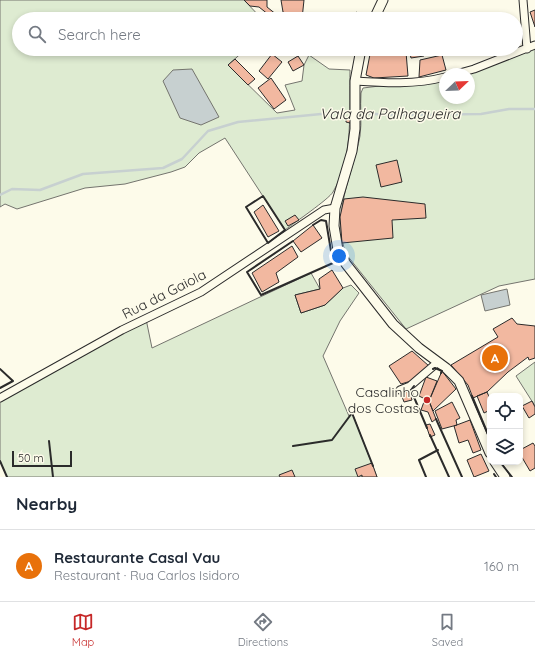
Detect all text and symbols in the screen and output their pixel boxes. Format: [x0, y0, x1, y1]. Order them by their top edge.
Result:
search box [12, 12, 523, 56]
icon: search [26, 23, 48, 45]
text: Search here [58, 25, 141, 44]
north arrow [439, 68, 475, 104]
water label: Vala da Palhagueira [320, 104, 461, 123]
your location [329, 246, 349, 266]
street label: Rua da Gaiola [119, 265, 209, 323]
pin: A [482, 343, 508, 373]
place label: Casalinho dos Costas [348, 383, 419, 417]
map controls [487, 393, 523, 465]
button: locate [487, 393, 523, 429]
marker: Casalinho dos Costas [422, 395, 432, 405]
button: layers [487, 429, 523, 465]
scale bar [12, 449, 72, 468]
text: 50 m [18, 451, 44, 465]
text: Nearby [16, 493, 77, 514]
text: Restaurante Casal Vau [54, 548, 220, 567]
text: A [25, 558, 33, 574]
text: 160 m [484, 558, 519, 574]
text: Restaurant · Rua Carlos Isidoro [54, 567, 239, 583]
tab: Map [72, 611, 94, 649]
tab: Directions [238, 611, 288, 649]
tab: Saved [432, 611, 463, 649]

